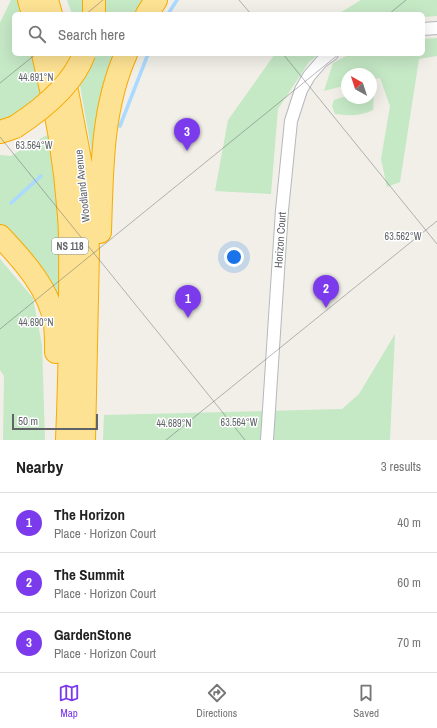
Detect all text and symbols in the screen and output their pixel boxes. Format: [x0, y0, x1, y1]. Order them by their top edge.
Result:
search box [12, 12, 425, 56]
icon: search [26, 23, 48, 45]
text: Search here [58, 24, 125, 45]
north arrow [341, 68, 377, 104]
text: 44.691°N [19, 71, 54, 84]
pin: 3 [174, 118, 200, 151]
text: 63.564°W [16, 139, 53, 152]
street label: Woodland Avenue [71, 149, 93, 223]
street label: Horizon Court [271, 211, 289, 268]
text: 63.562°W [385, 230, 422, 243]
road number: NS 118 [52, 238, 88, 254]
your location [224, 247, 244, 267]
pin: 2 [313, 275, 339, 308]
pin: 1 [175, 285, 201, 318]
text: 44.690°N [19, 316, 54, 329]
scale bar [12, 412, 98, 431]
text: 50 m [18, 414, 38, 428]
text: 63.564°W [221, 416, 258, 429]
text: 44.689°N [157, 417, 192, 430]
text: Nearby [16, 455, 63, 478]
text: 3 results [381, 458, 421, 475]
text: The Horizon [54, 504, 125, 525]
text: 1 [26, 514, 32, 531]
text: 40 m [397, 514, 421, 531]
text: Place · Horizon Court [54, 525, 156, 542]
text: The Summit [54, 564, 124, 585]
text: 2 [26, 574, 32, 591]
text: 60 m [397, 574, 421, 591]
text: Place · Horizon Court [54, 585, 156, 602]
text: GardenStone [54, 624, 131, 645]
text: 3 [26, 634, 32, 651]
text: 70 m [397, 634, 421, 651]
text: Place · Horizon Court [54, 645, 156, 662]
tab: Map [58, 682, 80, 720]
tab: Directions [196, 682, 237, 720]
tab: Saved [353, 682, 379, 720]

